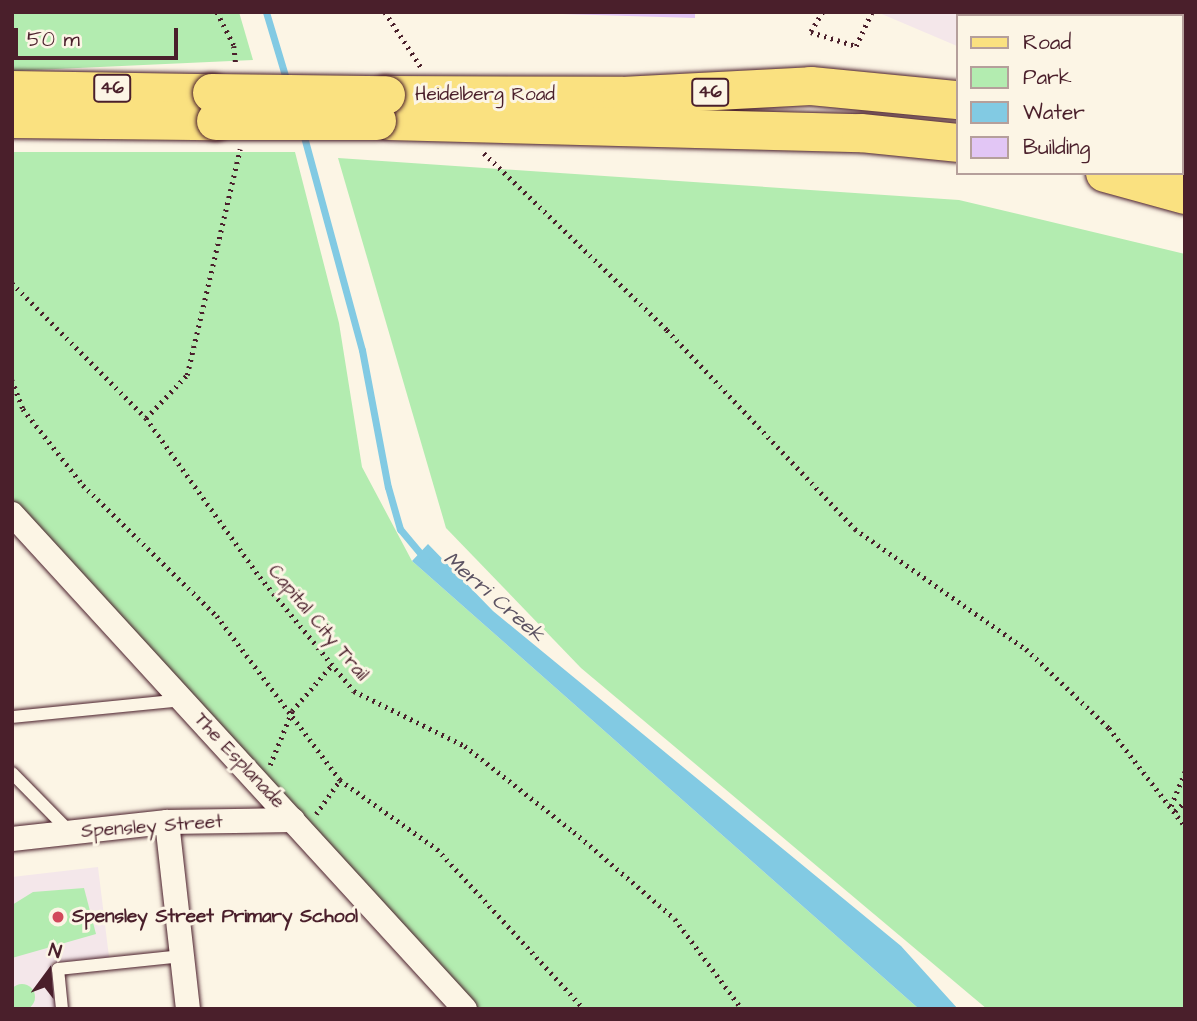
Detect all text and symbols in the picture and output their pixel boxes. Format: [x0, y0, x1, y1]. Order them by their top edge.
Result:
scale bar [18, 14, 182, 58]
legend [956, 14, 1183, 175]
text: 50 m [27, 25, 80, 54]
text: Road [1023, 28, 1071, 57]
text: Park [1023, 63, 1072, 92]
road number: 46 [93, 74, 131, 102]
road number: 46 [691, 78, 729, 106]
street label: Heidelberg Road [415, 84, 555, 106]
text: Water [1023, 98, 1085, 127]
text: Building [1023, 133, 1090, 162]
water label: Merri Creek [438, 546, 550, 648]
street label: Capital City Trail [263, 560, 373, 686]
street label: The Esplanade [189, 708, 289, 814]
street label: Spensley Street [80, 811, 224, 843]
place label: Spensley Street Primary School [72, 906, 358, 928]
marker: Spensley Street Primary School [50, 909, 66, 925]
north arrow [14, 937, 84, 1007]
text: N [45, 937, 64, 966]

